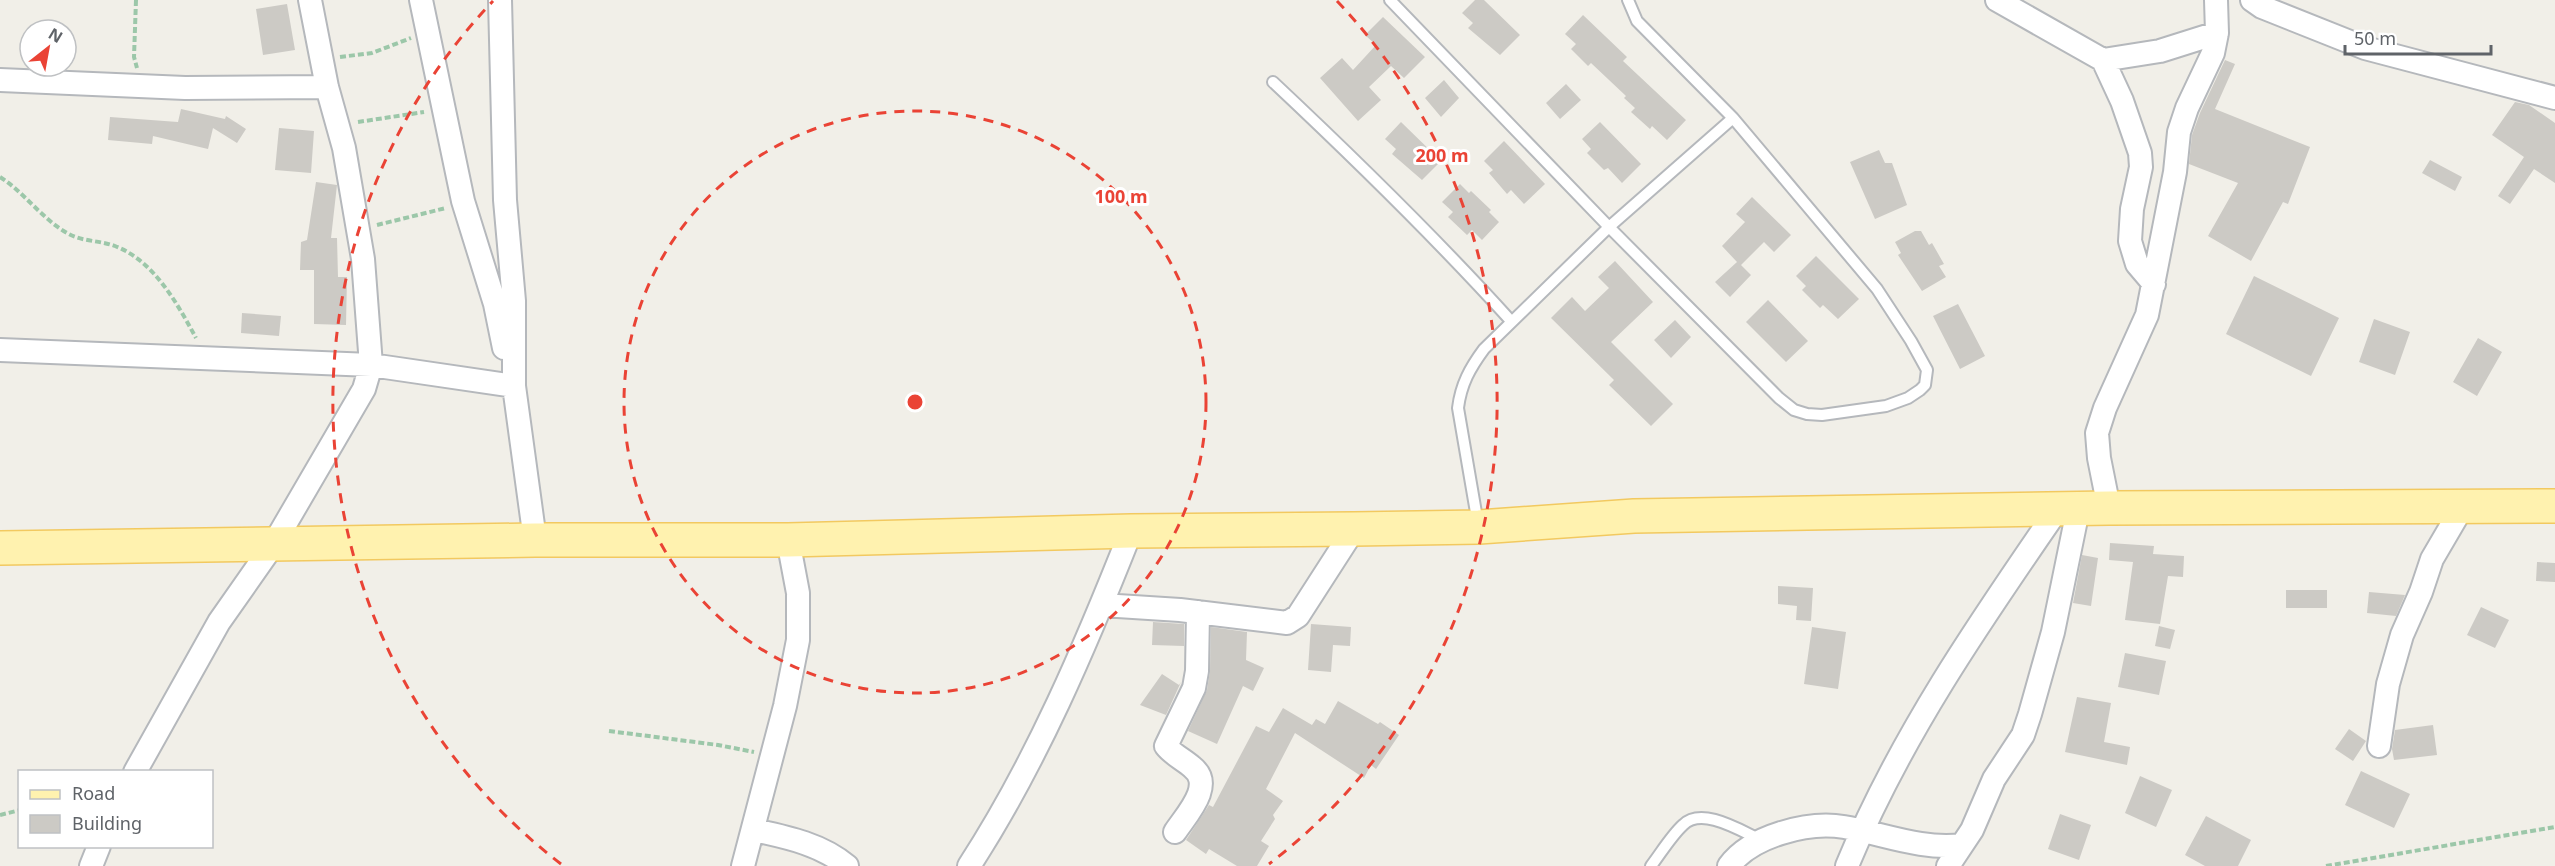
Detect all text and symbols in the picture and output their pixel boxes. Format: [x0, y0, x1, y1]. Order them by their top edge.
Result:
north arrow [18, 18, 78, 78]
scale bar [2345, 18, 2490, 56]
text: N [44, 22, 67, 48]
text: 50 m [2354, 26, 2396, 50]
text: 200 m [1415, 143, 1469, 167]
text: 100 m [1094, 184, 1148, 208]
centre of rings [905, 392, 925, 412]
legend [18, 770, 213, 848]
text: Road [72, 781, 115, 805]
text: Building [72, 811, 142, 835]

